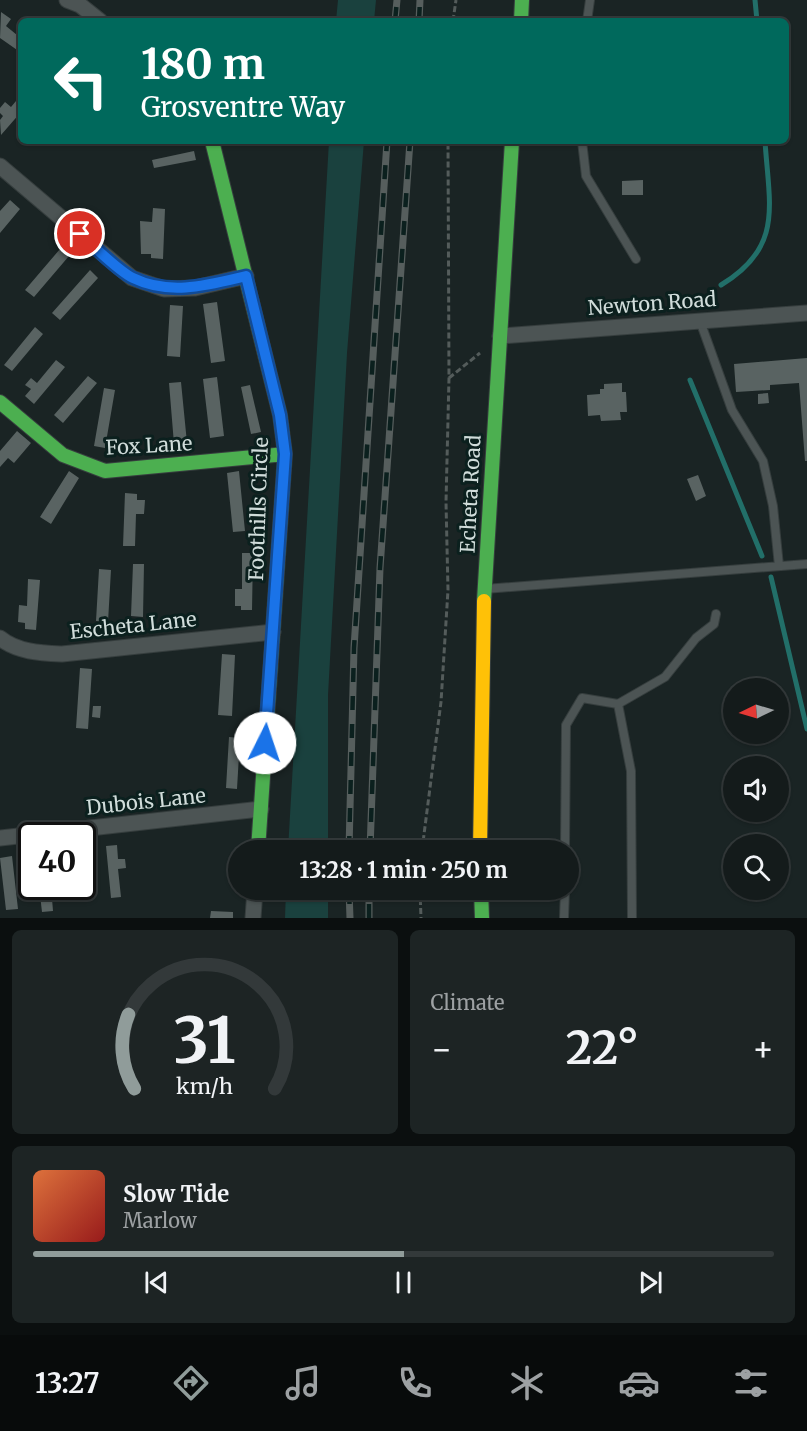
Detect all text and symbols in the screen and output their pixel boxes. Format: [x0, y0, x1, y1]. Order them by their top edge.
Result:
text: 180 m [141, 38, 265, 90]
icon: left [42, 42, 120, 120]
text: Grosventre Way [141, 90, 345, 124]
pin [54, 208, 105, 259]
icon: arrive [63, 217, 96, 250]
street label: Newton Road [587, 286, 717, 320]
street label: Fox Lane [105, 430, 193, 460]
street label: Echeta Road [454, 434, 486, 554]
street label: Foothills Circle [243, 437, 273, 581]
street label: Escheta Lane [68, 606, 198, 644]
north arrow [723, 678, 789, 744]
map controls [723, 678, 789, 900]
position arrow [233, 711, 297, 775]
button: sound [723, 756, 789, 822]
street label: Dubois Lane [85, 782, 207, 820]
speed limit sign: 40 [18, 822, 96, 900]
button: search [723, 834, 789, 900]
text: 13:28 · 1 min · 250 m [299, 856, 508, 884]
text: Climate [431, 990, 505, 1015]
text: 31 [174, 1002, 236, 1080]
text: 22° [566, 1020, 639, 1076]
text: − [431, 1029, 453, 1070]
text: + [752, 1029, 774, 1070]
text: km/h [176, 1073, 233, 1100]
text: Slow Tide [123, 1180, 229, 1208]
text: Marlow [123, 1208, 197, 1233]
icon: previous [140, 1266, 173, 1299]
icon: pause [387, 1266, 420, 1299]
icon: next [634, 1266, 667, 1299]
icon: directions [170, 1362, 212, 1404]
icon: music [282, 1362, 324, 1404]
icon: phone [394, 1362, 436, 1404]
icon: climate [506, 1362, 548, 1404]
icon: car [618, 1362, 660, 1404]
icon: filters [730, 1362, 772, 1404]
text: 13:27 [35, 1366, 99, 1400]

